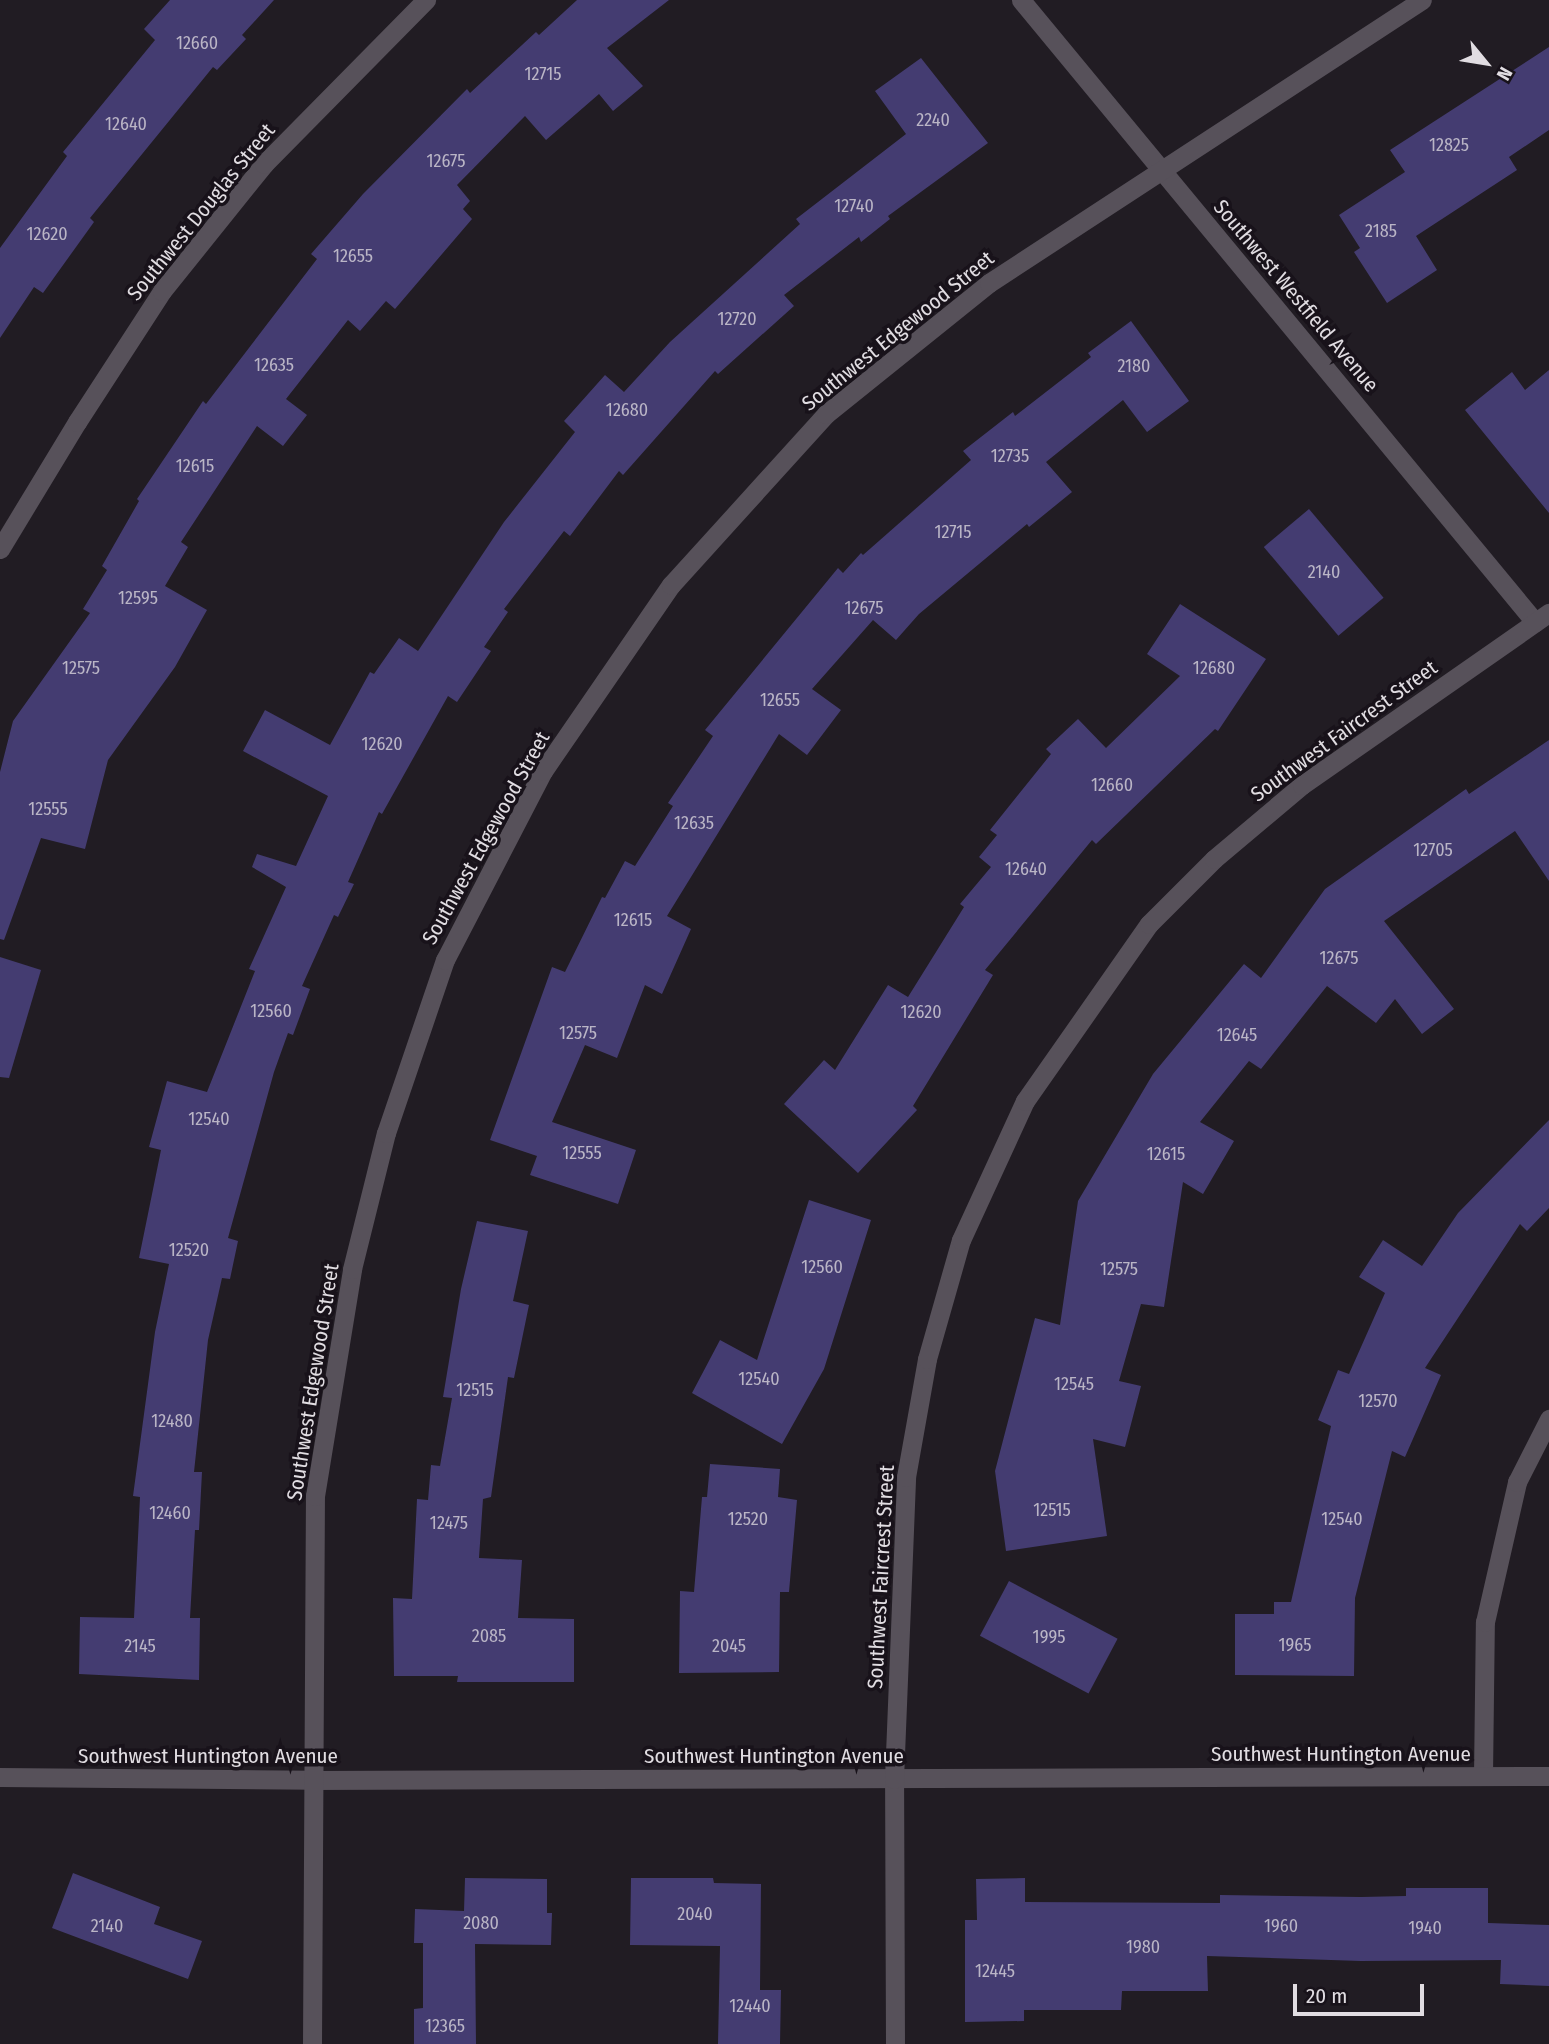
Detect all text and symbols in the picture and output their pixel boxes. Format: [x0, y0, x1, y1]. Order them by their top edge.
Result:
north arrow [1451, 28, 1521, 98]
house number: 12660 [176, 32, 218, 54]
house number: 12715 [524, 63, 562, 85]
text: N [1492, 63, 1517, 84]
house number: 2240 [916, 109, 950, 131]
house number: 12640 [105, 113, 147, 135]
street label: Southwest Douglas Street [122, 118, 280, 306]
house number: 12825 [1429, 134, 1469, 156]
house number: 12675 [427, 150, 465, 172]
house number: 12740 [834, 195, 874, 217]
street label: Southwest Westfield Avenue [1208, 195, 1384, 397]
house number: 2185 [1365, 220, 1397, 242]
house number: 12620 [26, 223, 68, 245]
house number: 12655 [333, 245, 373, 267]
street label: Southwest Edgewood Street [797, 246, 999, 416]
house number: 12720 [717, 308, 757, 330]
house number: 12635 [254, 354, 294, 376]
house number: 2180 [1118, 355, 1150, 377]
house number: 12680 [606, 399, 648, 421]
house number: 12735 [991, 445, 1029, 467]
house number: 12615 [176, 455, 214, 477]
house number: 12715 [934, 521, 972, 543]
house number: 2140 [1308, 561, 1340, 583]
house number: 12595 [118, 587, 158, 609]
house number: 12675 [845, 597, 883, 619]
street label: Southwest Faircrest Street [1246, 655, 1442, 807]
house number: 12575 [62, 657, 100, 679]
house number: 12680 [1193, 657, 1235, 679]
house number: 12655 [760, 689, 800, 711]
street label: Southwest Edgewood Street [417, 727, 555, 949]
house number: 12620 [361, 733, 403, 755]
house number: 12660 [1091, 774, 1133, 796]
house number: 12555 [28, 798, 68, 820]
house number: 12635 [674, 812, 714, 834]
house number: 12705 [1413, 839, 1453, 861]
house number: 12640 [1005, 858, 1047, 880]
house number: 12615 [614, 909, 652, 931]
house number: 12675 [1320, 947, 1358, 969]
house number: 12560 [250, 1000, 292, 1022]
house number: 12620 [900, 1001, 942, 1023]
house number: 12575 [559, 1022, 597, 1044]
house number: 12645 [1217, 1024, 1257, 1046]
house number: 12540 [188, 1108, 230, 1130]
house number: 12555 [562, 1142, 602, 1164]
house number: 12615 [1147, 1143, 1185, 1165]
house number: 12520 [169, 1239, 209, 1261]
house number: 12560 [801, 1256, 843, 1278]
house number: 12575 [1100, 1258, 1138, 1280]
street label: Southwest Edgewood Street [282, 1262, 344, 1502]
house number: 12540 [738, 1368, 780, 1390]
house number: 12545 [1054, 1373, 1094, 1395]
house number: 12515 [456, 1379, 494, 1401]
house number: 12570 [1358, 1390, 1398, 1412]
house number: 12480 [151, 1410, 193, 1432]
street label: Southwest Faircrest Street [863, 1464, 899, 1690]
house number: 12515 [1033, 1499, 1071, 1521]
house number: 12460 [149, 1502, 191, 1524]
house number: 12520 [728, 1508, 768, 1530]
house number: 12540 [1321, 1508, 1363, 1530]
house number: 12475 [430, 1512, 468, 1534]
house number: 2085 [472, 1625, 506, 1647]
house number: 1995 [1033, 1626, 1065, 1648]
house number: 1965 [1279, 1634, 1311, 1656]
house number: 2145 [124, 1635, 156, 1657]
house number: 2045 [712, 1635, 746, 1657]
street label: Southwest Huntington Avenue [1211, 1741, 1471, 1767]
street label: Southwest Huntington Avenue [78, 1743, 338, 1769]
street label: Southwest Huntington Avenue [644, 1743, 904, 1769]
house number: 2040 [677, 1903, 713, 1925]
house number: 2080 [463, 1912, 499, 1934]
house number: 2140 [91, 1915, 123, 1937]
house number: 1960 [1264, 1915, 1298, 1937]
house number: 1940 [1408, 1917, 1442, 1939]
house number: 1980 [1126, 1936, 1160, 1958]
house number: 12445 [975, 1960, 1015, 1982]
scale bar [1297, 1970, 1428, 2014]
text: 20 m [1306, 1983, 1347, 2009]
house number: 12440 [729, 1995, 771, 2017]
house number: 12365 [425, 2015, 465, 2037]

